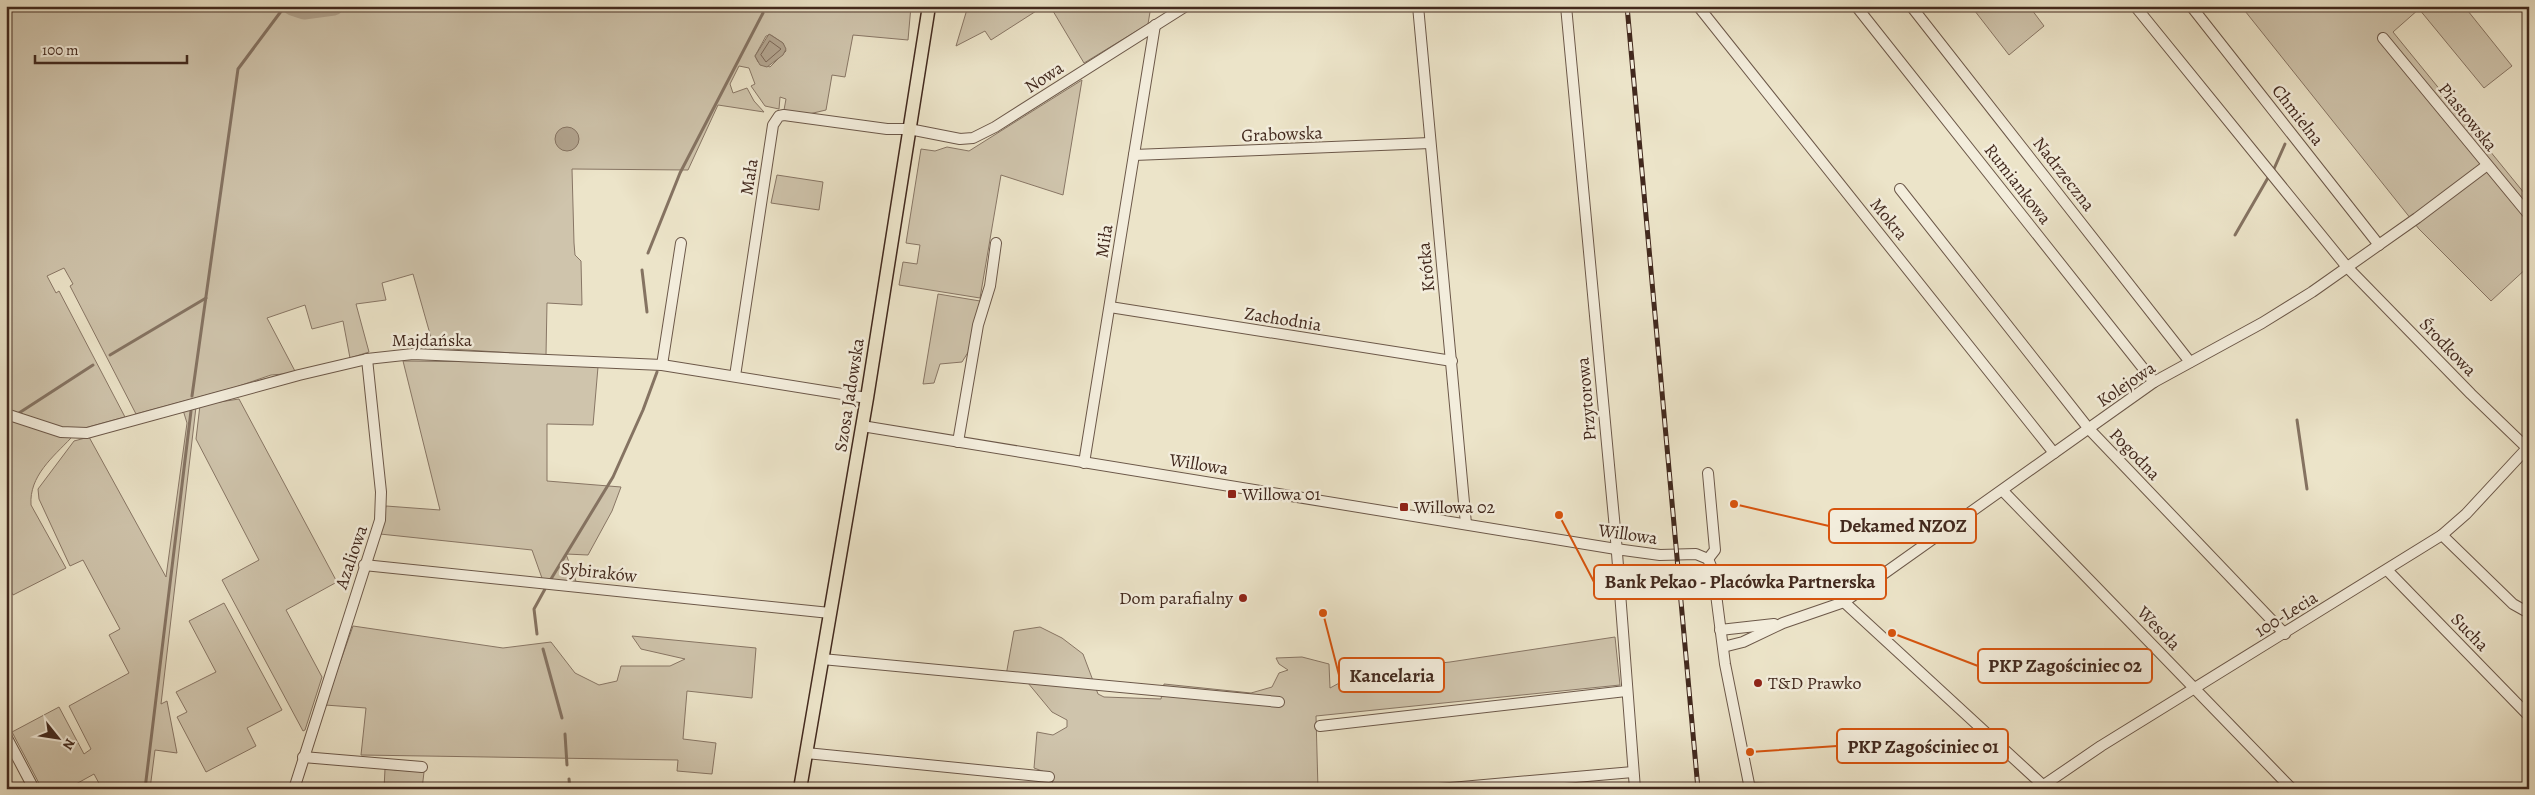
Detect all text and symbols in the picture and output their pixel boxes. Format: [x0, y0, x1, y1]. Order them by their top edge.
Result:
scale bar [35, 32, 188, 64]
text: 100 m [42, 40, 79, 60]
street label: Nowa [1020, 55, 1069, 99]
street label: Piastowska [2433, 78, 2503, 157]
street label: Chmielna [2266, 79, 2330, 151]
street label: Grabowska [1241, 121, 1324, 147]
street label: Nadrzeczna [2027, 132, 2101, 217]
street label: Rumiankowa [1979, 139, 2058, 230]
street label: Mała [734, 156, 764, 197]
street label: Mokra [1865, 193, 1914, 246]
street label: Miła [1090, 222, 1119, 259]
street label: Krótka [1411, 240, 1441, 293]
street label: Zachodnia [1243, 301, 1324, 337]
street label: Środkowa [2414, 312, 2482, 382]
street label: Majdańska [392, 328, 473, 352]
street label: Szosa Jadowska [828, 336, 870, 454]
street label: Przytorowa [1570, 355, 1602, 442]
street label: Kolejowa [2092, 355, 2161, 412]
street label: Pogodna [2104, 423, 2166, 486]
street label: Willowa [1167, 447, 1231, 481]
place label: Willowa 01 [1241, 482, 1321, 506]
marker: Willowa 01 [1226, 488, 1238, 500]
place label: Willowa 02 [1413, 495, 1496, 519]
marker: Willowa 02 [1398, 501, 1410, 513]
callout: Dekamed NZOZ [1829, 509, 1976, 543]
text: Dekamed NZOZ [1839, 513, 1967, 539]
street label: Willowa [1596, 518, 1660, 550]
street label: Azaliowa [329, 521, 373, 593]
street label: Sybiraków [560, 556, 639, 588]
callout: Bank Pekao - Placówka Partnerska [1594, 565, 1886, 599]
text: Bank Pekao - Placówka Partnerska [1605, 569, 1876, 595]
street label: 100-Lecia [2250, 585, 2323, 643]
place label: Dom parafialny [1119, 586, 1234, 610]
marker: Dom parafialny [1237, 592, 1249, 604]
street label: Wesoła [2131, 600, 2186, 656]
street label: Sucha [2446, 608, 2495, 657]
callout: PKP Zagościniec 02 [1978, 649, 2152, 683]
text: PKP Zagościniec 02 [1988, 653, 2142, 679]
callout: Kancelaria [1339, 658, 1444, 692]
text: Kancelaria [1349, 663, 1436, 689]
place label: T&D Prawko [1768, 671, 1861, 695]
marker: T&D Prawko [1752, 677, 1764, 689]
north arrow [32, 712, 82, 762]
callout: PKP Zagościniec 01 [1837, 729, 2008, 763]
text: PKP Zagościniec 01 [1847, 734, 1999, 760]
text: N [58, 735, 80, 753]

